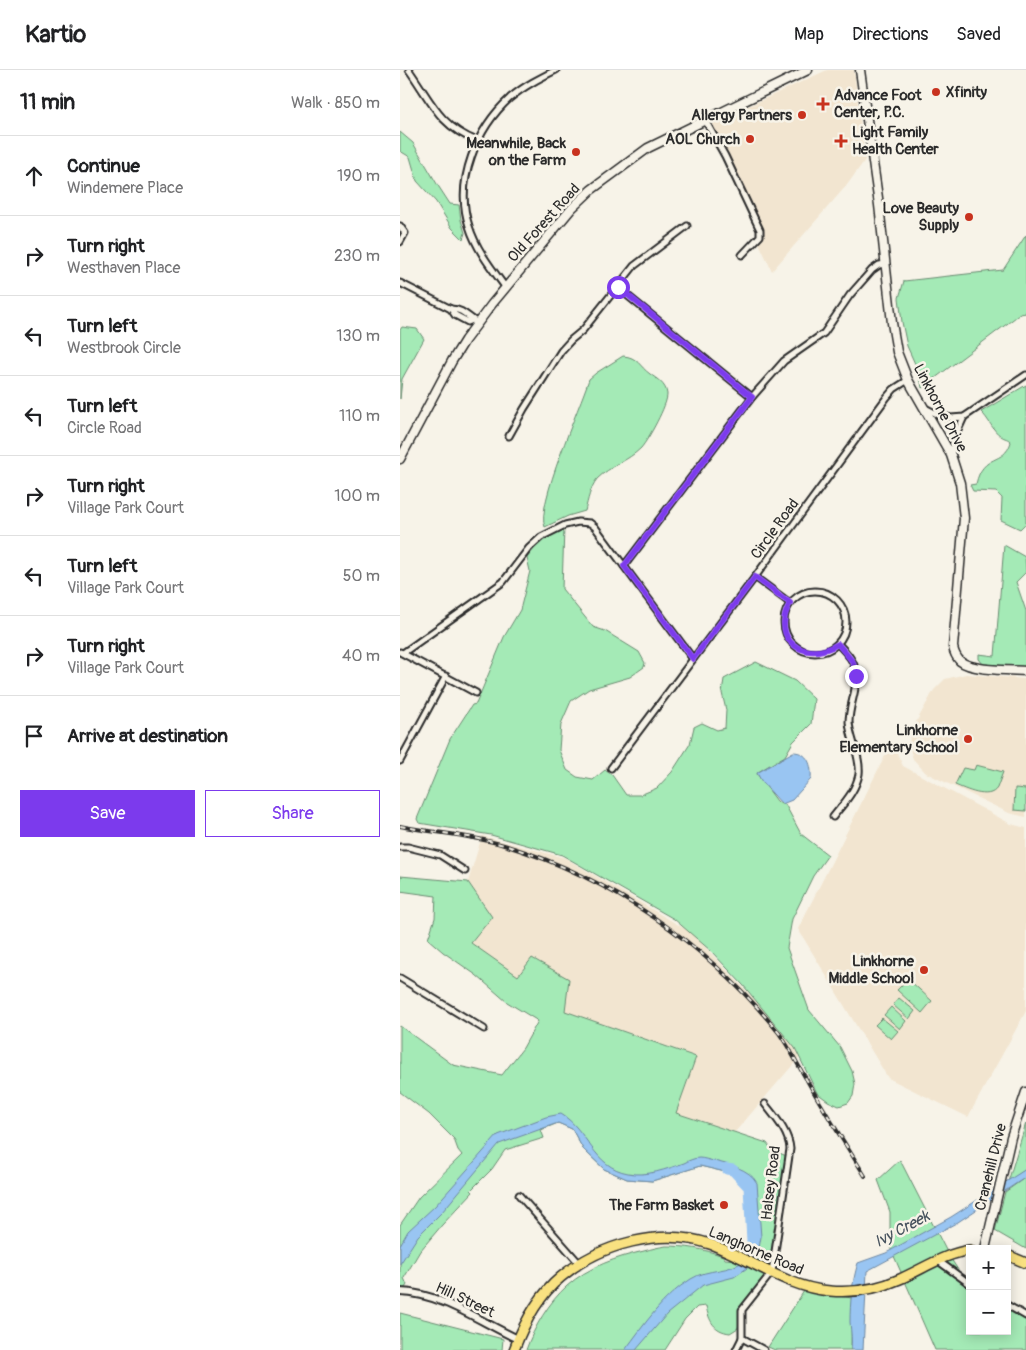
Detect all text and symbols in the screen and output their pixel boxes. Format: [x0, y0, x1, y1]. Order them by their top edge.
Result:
text: Kartio [25, 20, 86, 49]
text: Map [794, 23, 824, 46]
text: Directions [852, 23, 928, 46]
text: Saved [956, 23, 1001, 46]
place label: Xfinity [946, 83, 987, 102]
place label: Advance Foot Center, P.C. [834, 86, 923, 122]
marker: Xfinity [930, 86, 942, 98]
text: 11 min [20, 89, 75, 116]
text: Walk · 850 m [291, 93, 380, 113]
marker: Advance Foot Center, P.C. [816, 97, 830, 111]
place label: Allergy Partners [691, 106, 792, 125]
marker: Allergy Partners [796, 109, 808, 121]
place label: Light Family Health Center [852, 123, 939, 159]
place label: AOL Church [665, 130, 740, 149]
marker: AOL Church [744, 133, 756, 145]
place label: Meanwhile, Back on the Farm [466, 134, 567, 170]
marker: Light Family Health Center [834, 134, 848, 148]
marker: Meanwhile, Back on the Farm [570, 146, 582, 158]
text: Continue [67, 154, 140, 178]
icon: ahead [20, 162, 48, 190]
text: 190 m [337, 166, 380, 186]
text: Windemere Place [67, 178, 183, 198]
street label: Old Forest Road [504, 180, 584, 266]
place label: Love Beauty Supply [883, 199, 960, 235]
marker: Love Beauty Supply [963, 211, 975, 223]
text: Turn right [67, 234, 145, 258]
icon: right [20, 242, 48, 270]
text: 230 m [334, 246, 380, 266]
text: Westhaven Place [67, 258, 181, 278]
route start [607, 276, 630, 299]
text: Turn left [67, 314, 137, 338]
icon: left [20, 322, 48, 350]
text: 130 m [336, 326, 380, 346]
text: Westbrook Circle [67, 338, 181, 358]
street label: Linkhorne Drive [909, 361, 972, 456]
text: Turn left [67, 394, 137, 418]
icon: left [20, 402, 48, 430]
text: 110 m [339, 406, 380, 426]
text: Circle Road [67, 418, 142, 438]
text: Turn right [67, 474, 145, 498]
icon: right [20, 482, 48, 510]
text: 100 m [334, 486, 380, 506]
street label: Circle Road [747, 495, 803, 563]
text: Village Park Court [67, 498, 184, 518]
text: Turn left [67, 554, 137, 578]
icon: left [20, 562, 48, 590]
text: 50 m [343, 566, 380, 586]
text: Village Park Court [67, 578, 184, 598]
text: Turn right [67, 634, 145, 658]
icon: right [20, 642, 48, 670]
text: 40 m [342, 646, 380, 666]
text: Village Park Court [67, 658, 184, 678]
route end [845, 665, 868, 688]
place label: Linkhorne Elementary School [840, 721, 959, 757]
icon: arrive [20, 722, 48, 750]
text: Arrive at destination [67, 724, 228, 748]
marker: Linkhorne Elementary School [962, 733, 974, 745]
button: Save [20, 790, 195, 837]
button: Share [205, 790, 380, 837]
place label: Linkhorne Middle School [829, 952, 915, 988]
marker: Linkhorne Middle School [918, 964, 930, 976]
street label: Cranehill Drive [971, 1121, 1011, 1213]
street label: Halsey Road [757, 1145, 785, 1221]
place label: The Farm Basket [608, 1196, 715, 1215]
marker: The Farm Basket [718, 1199, 730, 1211]
water label: Ivy Creek [871, 1206, 934, 1252]
street label: Langhorne Road [705, 1222, 807, 1280]
map controls [966, 1245, 1011, 1335]
button: + [966, 1245, 1011, 1290]
street label: Hill Street [432, 1278, 499, 1322]
button: − [966, 1290, 1011, 1335]

